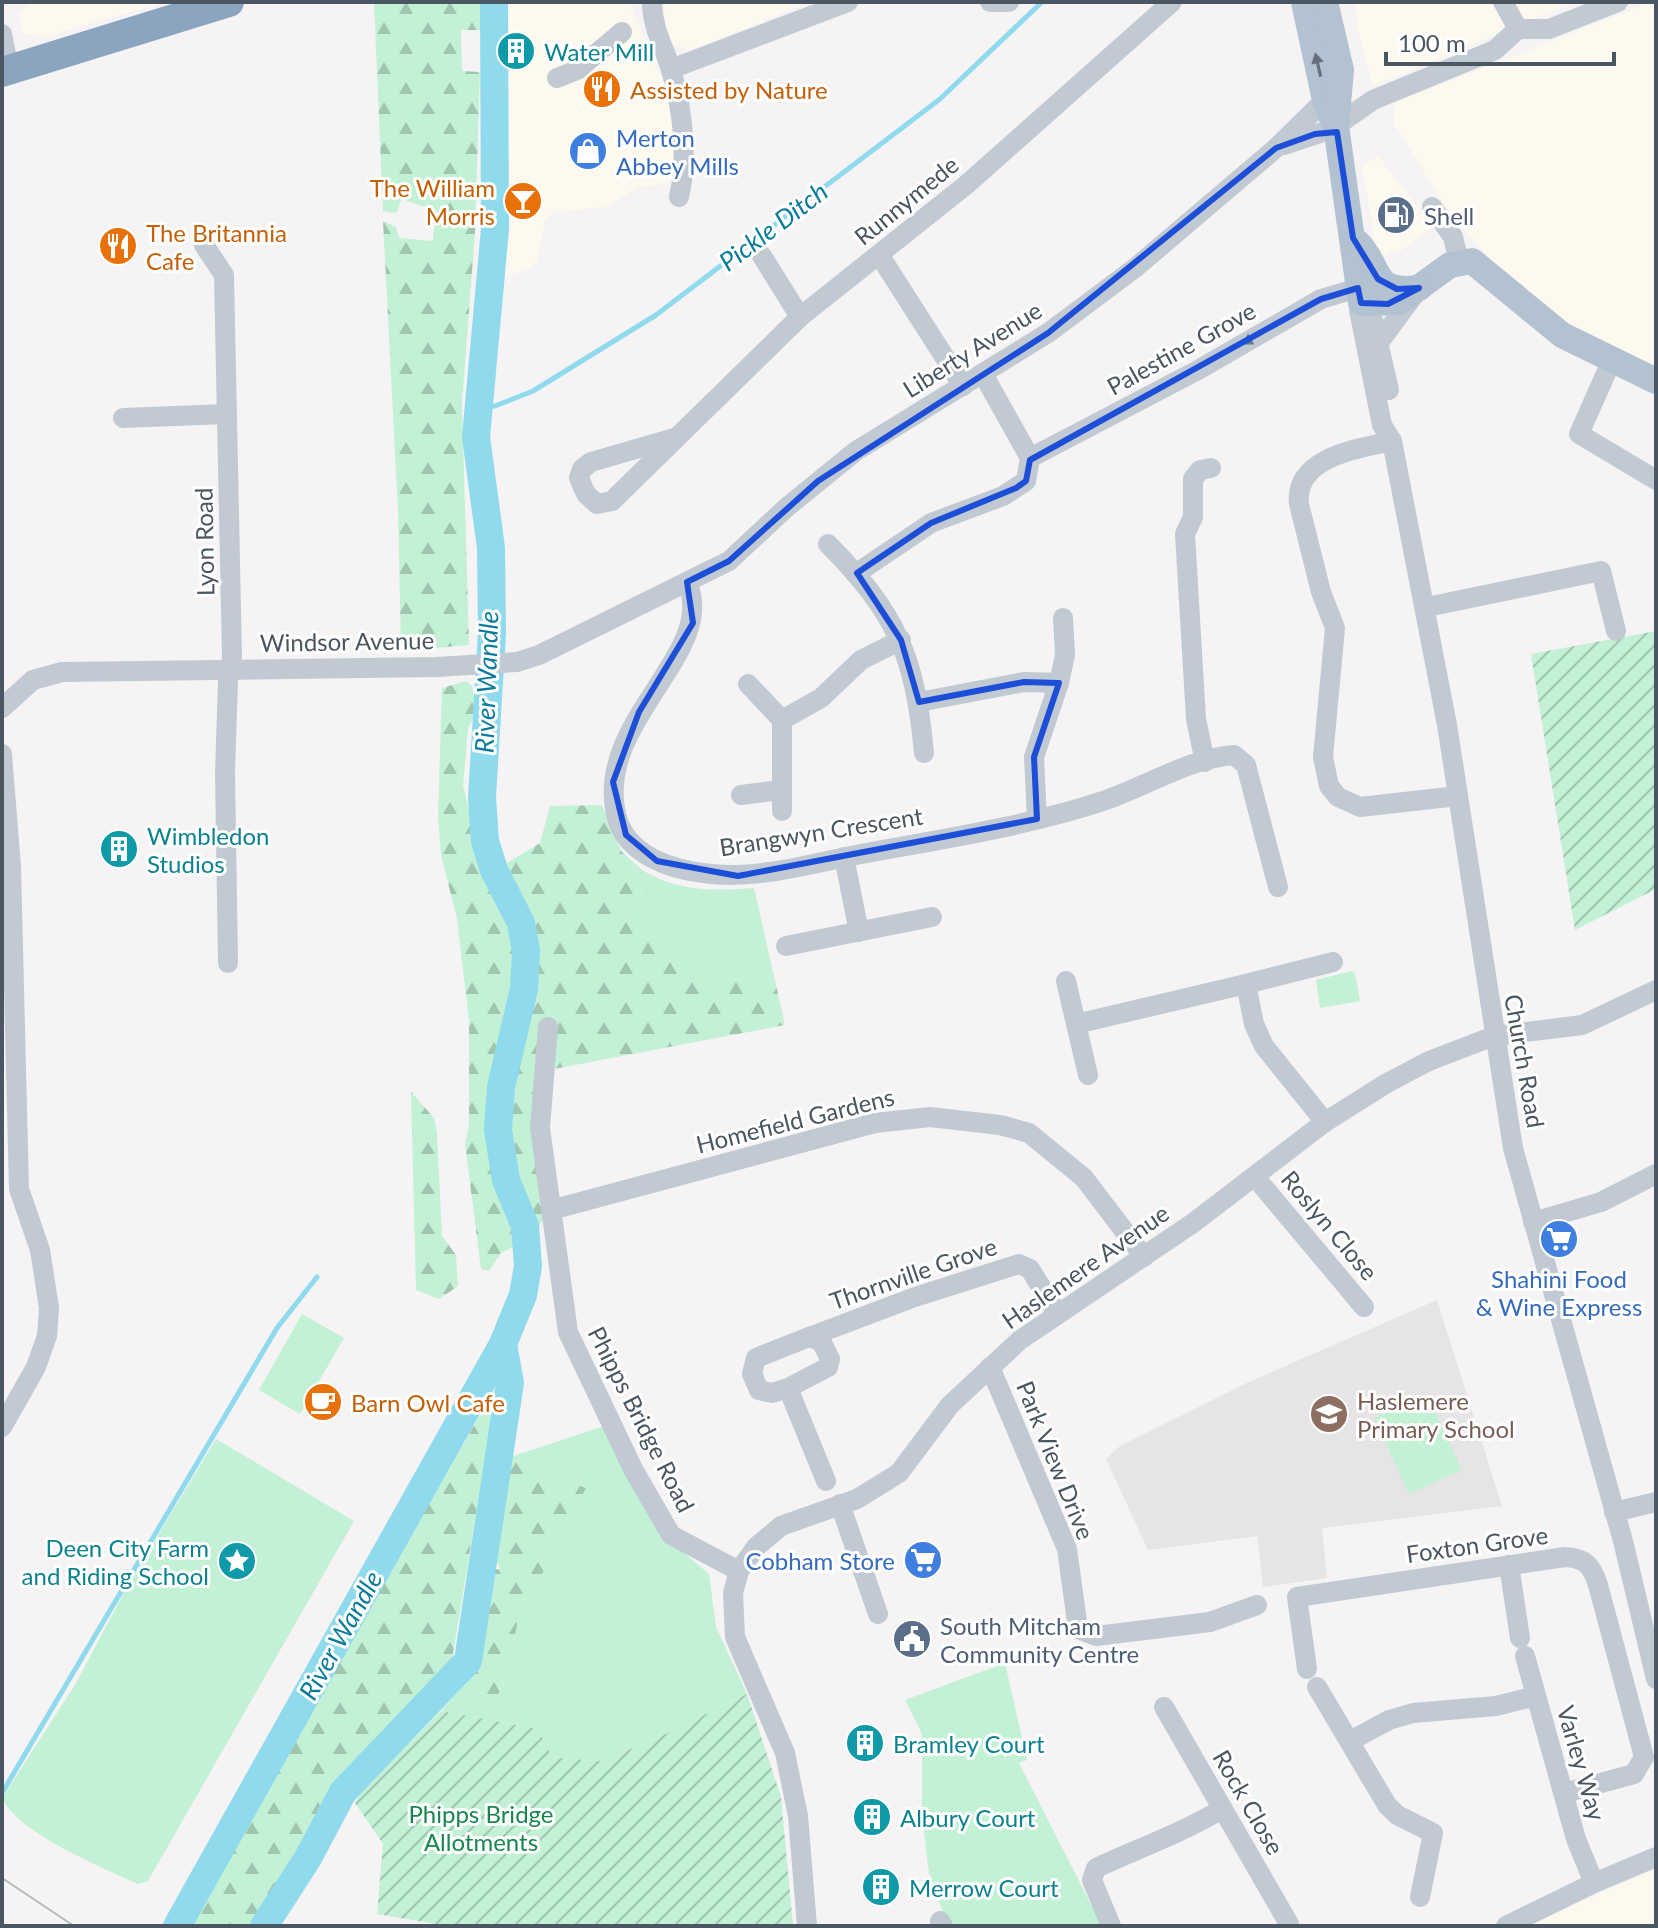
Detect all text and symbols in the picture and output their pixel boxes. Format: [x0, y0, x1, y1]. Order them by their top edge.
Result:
scale bar [1386, 16, 1614, 66]
text: 100 m [1398, 28, 1466, 57]
building icon: Water Mill [495, 30, 537, 72]
place label: Water Mill [544, 37, 654, 66]
one-way arrow [1311, 52, 1324, 77]
restaurant icon: Assisted by Nature [581, 68, 623, 110]
place label: Assisted by Nature [630, 75, 828, 104]
place label: Merton Abbey Mills [616, 123, 739, 180]
shop icon: Merton Abbey Mills [567, 130, 609, 172]
street label: Runnymede [848, 149, 964, 251]
place label: The William Morris [370, 173, 495, 230]
water label: Pickle Ditch [712, 175, 834, 277]
bar icon: The William Morris [502, 180, 544, 222]
fuel station icon: Shell [1375, 194, 1417, 236]
place label: Shell [1424, 201, 1474, 230]
place label: The Britannia Cafe [146, 218, 287, 275]
restaurant icon: The Britannia Cafe [97, 225, 139, 267]
street label: Liberty Avenue [897, 295, 1047, 403]
street label: Palestine Grove [1102, 295, 1260, 401]
one-way arrow [1242, 331, 1264, 345]
street label: Lyon Road [189, 488, 219, 596]
water label: River Wandle [468, 610, 504, 754]
street label: Windsor Avenue [260, 625, 434, 657]
street label: Brangwyn Crescent [717, 801, 925, 861]
place label: Wimbledon Studios [147, 821, 270, 878]
building icon: Wimbledon Studios [98, 828, 140, 870]
street label: Church Road [1499, 992, 1551, 1130]
street label: Homefield Gardens [693, 1081, 897, 1159]
street label: Roslyn Close [1276, 1164, 1384, 1286]
street label: Haslemere Avenue [996, 1198, 1174, 1334]
supermarket icon: Shahini Food & Wine Express [1538, 1218, 1580, 1260]
street label: Thornville Grove [826, 1231, 1000, 1315]
place label: Shahini Food & Wine Express [1476, 1264, 1642, 1321]
street label: Phipps Bridge Road [583, 1321, 701, 1517]
street label: Park View Drive [1011, 1376, 1101, 1544]
cafe icon: Barn Owl Cafe [302, 1381, 344, 1423]
place label: Haslemere Primary School [1357, 1386, 1515, 1443]
place label: Barn Owl Cafe [351, 1388, 505, 1417]
school or university icon: Haslemere Primary School [1308, 1393, 1350, 1435]
street label: Foxton Grove [1404, 1520, 1550, 1568]
place label: Deen City Farm and Riding School [22, 1533, 209, 1590]
supermarket icon: Cobham Store [902, 1539, 944, 1581]
place icon: Deen City Farm and Riding School [216, 1540, 258, 1582]
place label: Cobham Store [745, 1546, 895, 1575]
water label: River Wandle [292, 1565, 388, 1705]
place label: South Mitcham Community Centre [940, 1611, 1139, 1668]
public building icon: South Mitcham Community Centre [891, 1618, 933, 1660]
street label: Varley Way [1552, 1702, 1612, 1824]
building icon: Bramley Court [844, 1722, 886, 1764]
place label: Bramley Court [893, 1729, 1045, 1758]
street label: Rock Close [1207, 1745, 1291, 1859]
building icon: Albury Court [851, 1796, 893, 1838]
park label: Phipps Bridge Allotments [408, 1799, 554, 1856]
place label: Albury Court [900, 1803, 1036, 1832]
building icon: Merrow Court [860, 1866, 902, 1908]
place label: Merrow Court [909, 1873, 1059, 1902]

